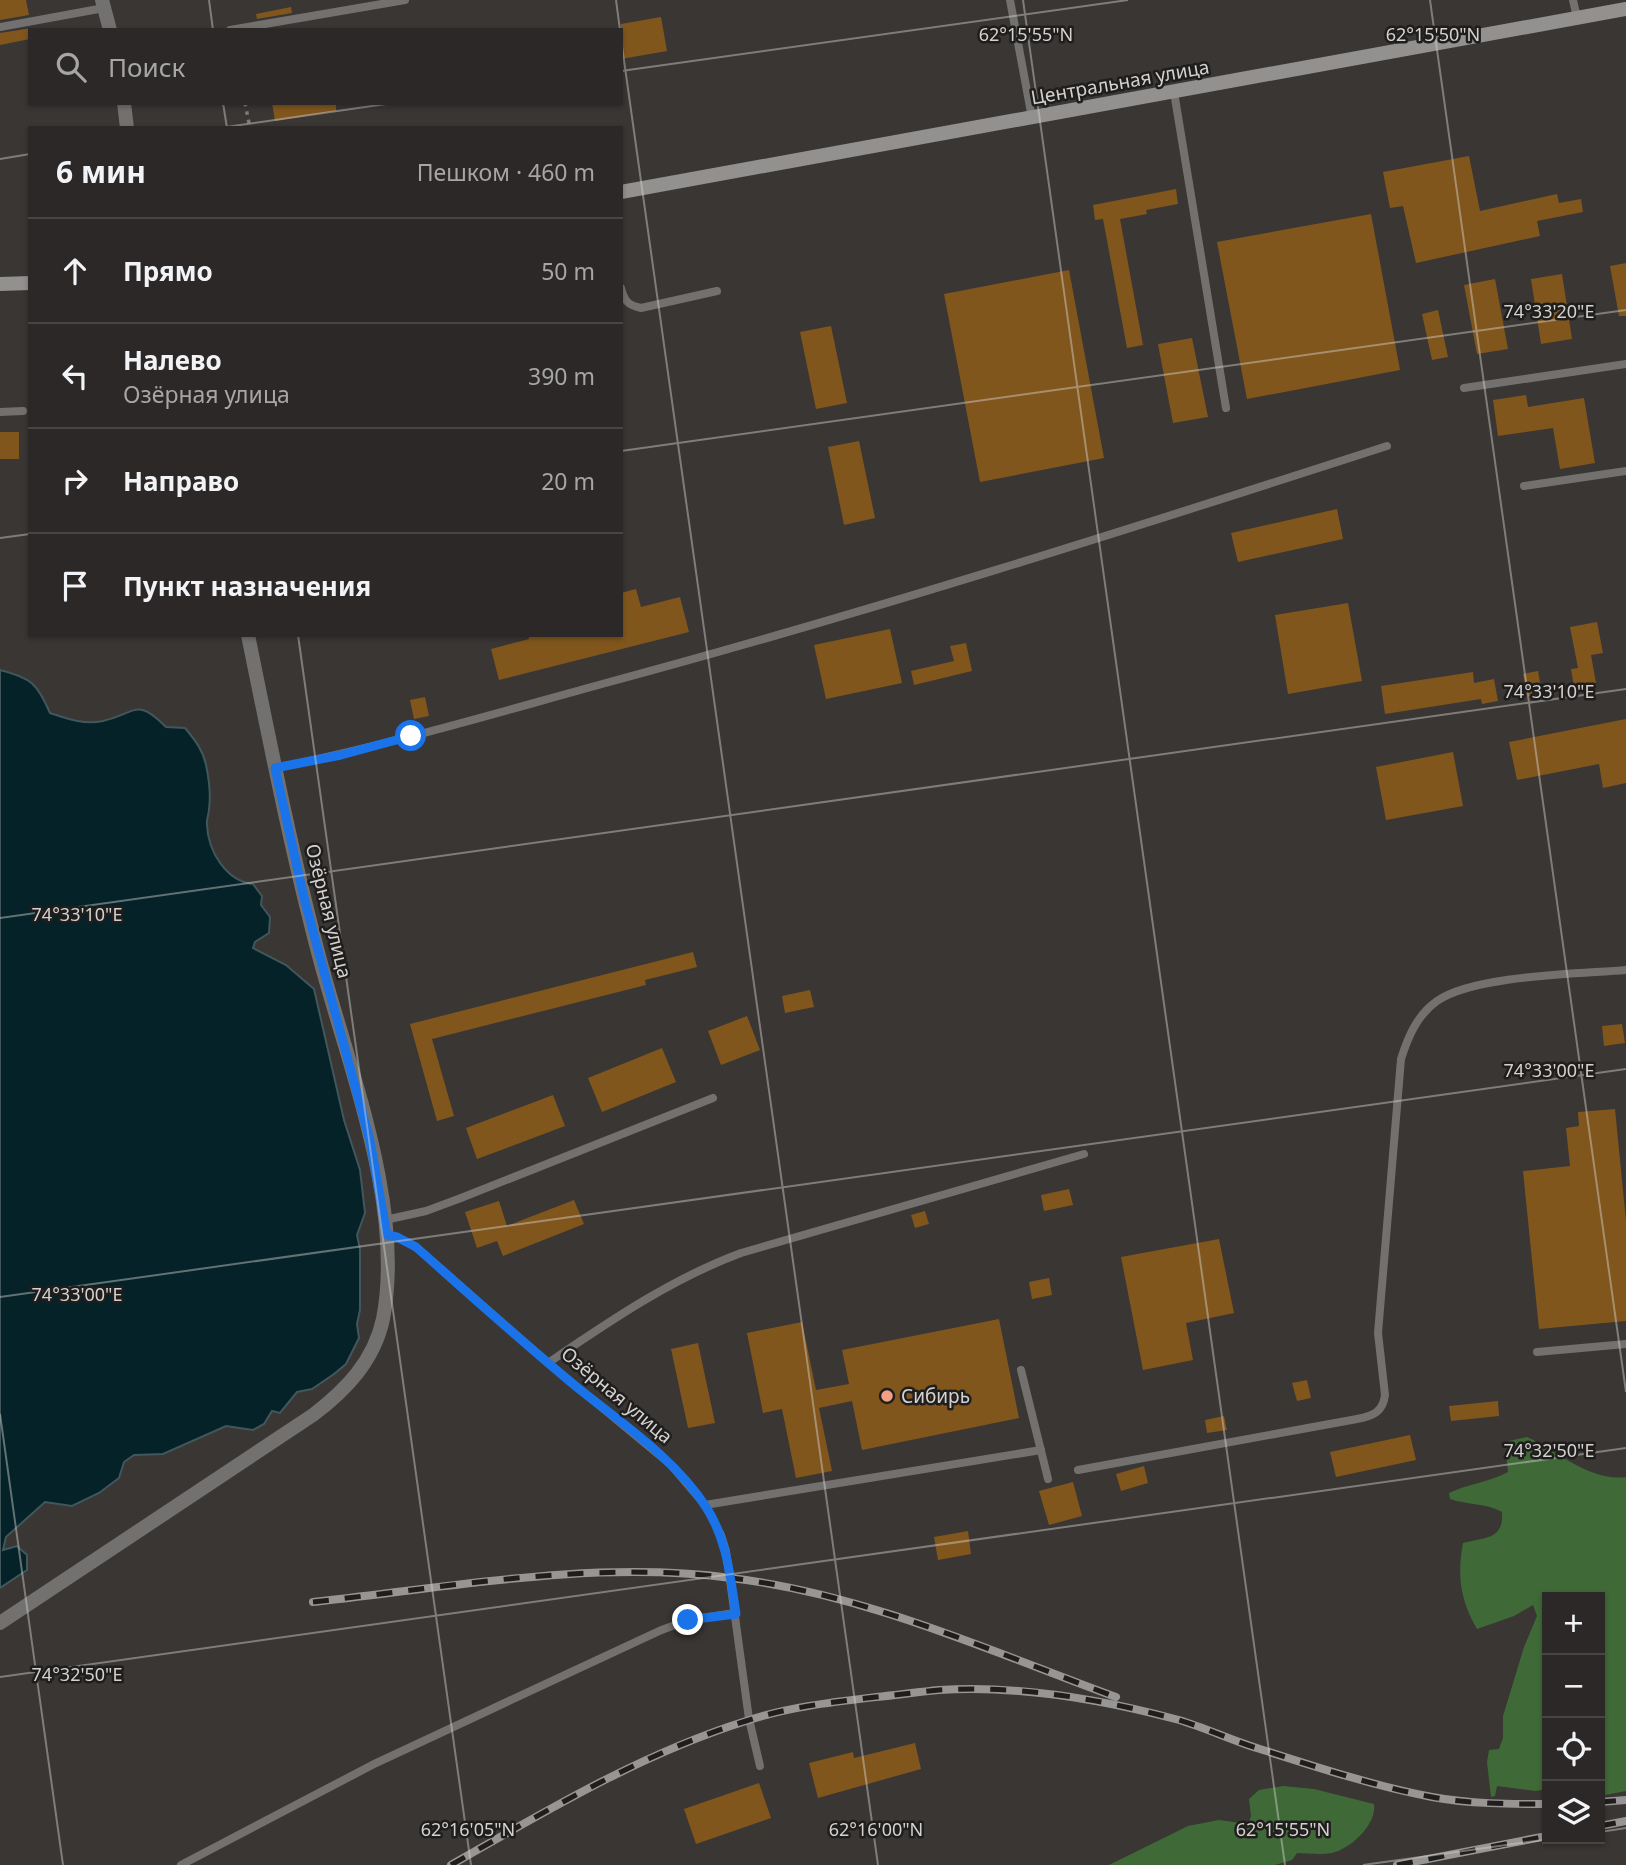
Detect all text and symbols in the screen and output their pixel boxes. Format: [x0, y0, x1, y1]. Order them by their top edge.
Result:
text: 62°15'55"N [979, 22, 1073, 46]
text: 62°15'50"N [1386, 22, 1480, 46]
search box [28, 28, 623, 105]
icon: search [52, 48, 90, 86]
text: Поиск [108, 49, 185, 85]
street label: Центральная улица [1029, 54, 1211, 110]
text: 6 мин [56, 151, 146, 192]
text: Пешком · 460 m [417, 156, 595, 188]
icon: ahead [56, 252, 94, 290]
text: Прямо [123, 253, 213, 289]
text: 50 m [541, 255, 595, 287]
text: 74°33'20"E [1504, 299, 1594, 323]
text: Налево [123, 342, 222, 378]
icon: left [56, 357, 94, 395]
text: 390 m [528, 360, 595, 392]
text: Озёрная улица [123, 378, 290, 410]
icon: right [56, 462, 94, 500]
text: Направо [123, 463, 239, 499]
text: 20 m [541, 465, 595, 497]
icon: arrive [56, 567, 94, 605]
text: Пункт назначения [123, 568, 371, 604]
text: 74°33'10"E [1504, 679, 1594, 703]
route start [395, 720, 426, 751]
street label: Озёрная улица [300, 841, 358, 981]
text: 74°33'10"E [32, 902, 122, 926]
text: 74°33'00"E [1504, 1058, 1594, 1082]
text: 74°33'00"E [32, 1282, 122, 1306]
street label: Озёрная улица [556, 1341, 678, 1449]
place label: Сибирь [901, 1383, 970, 1409]
marker: Сибирь [879, 1388, 895, 1404]
text: 74°32'50"E [1504, 1438, 1594, 1462]
map controls [1542, 1592, 1605, 1844]
button: + [1542, 1592, 1605, 1655]
route end [672, 1604, 703, 1635]
button: − [1542, 1655, 1605, 1718]
text: 74°32'50"E [32, 1662, 122, 1686]
button: locate [1542, 1718, 1605, 1781]
button: layers [1542, 1781, 1605, 1844]
text: 62°16'05"N [421, 1817, 515, 1841]
text: 62°16'00"N [829, 1817, 923, 1841]
text: 62°15'55"N [1236, 1817, 1330, 1841]

